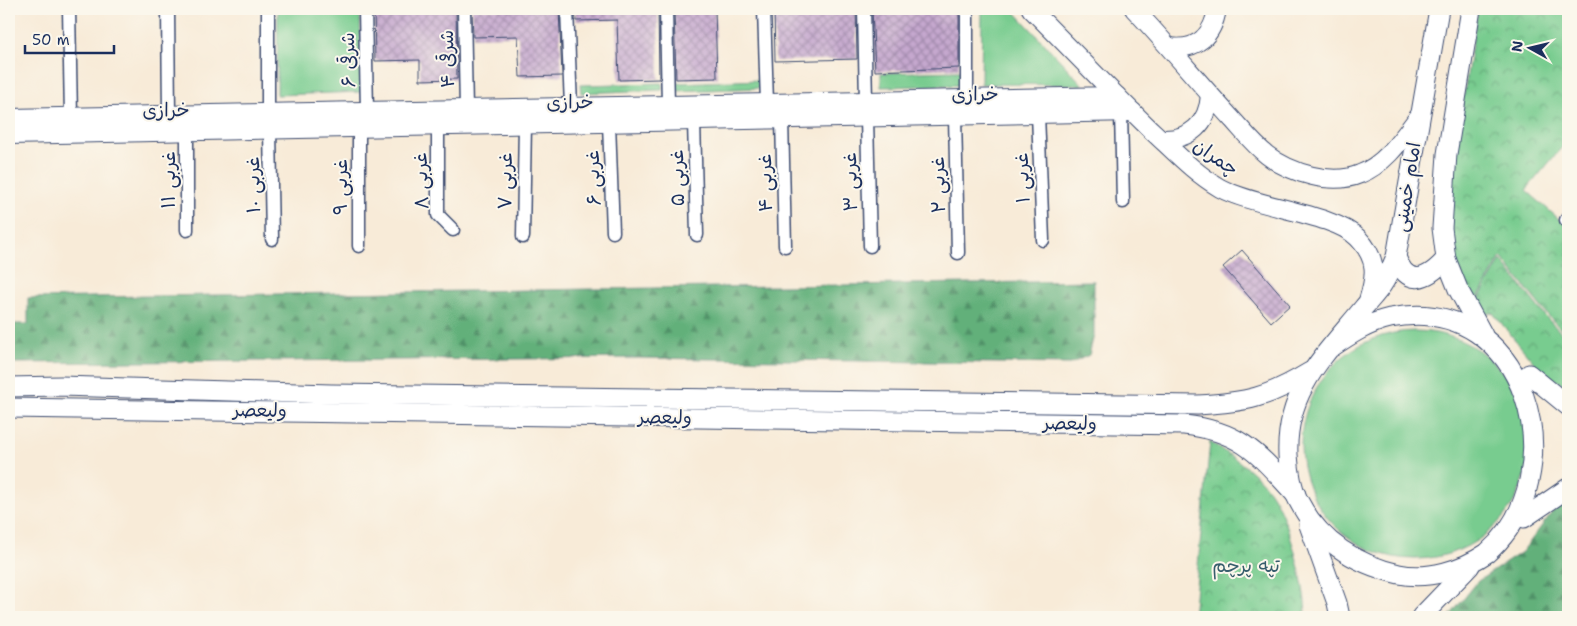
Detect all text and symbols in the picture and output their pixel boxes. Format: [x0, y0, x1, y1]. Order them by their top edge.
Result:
scale bar [25, 22, 114, 54]
north arrow [1504, 22, 1554, 72]
text: 50 m [32, 30, 70, 50]
street label: ۴ شرقی [434, 30, 460, 88]
street label: ۶ شرقی [335, 32, 361, 88]
text: N [1507, 39, 1527, 53]
street label: خرازی [951, 81, 999, 107]
street label: خرازی [546, 89, 594, 115]
street label: خرازی [142, 97, 190, 123]
street label: چمران [1188, 133, 1244, 181]
street label: امام خمینی [1388, 140, 1428, 234]
street label: ۵ غربی [664, 149, 690, 207]
street label: ۶ غربی [580, 150, 606, 206]
street label: ۱۱ غربی [156, 151, 181, 209]
street label: ۸ غربی [408, 152, 434, 210]
street label: ۷ غربی [492, 152, 518, 210]
street label: ۳ غربی [837, 152, 863, 212]
street label: ۱ غربی [1009, 152, 1035, 204]
street label: ۴ غربی [752, 154, 778, 212]
street label: ۱۰ غربی [240, 156, 266, 214]
street label: ۲ غربی [925, 156, 951, 214]
street label: ۹ غربی [328, 159, 353, 215]
street label: ولیعصر [231, 397, 287, 423]
street label: ولیعصر [636, 404, 692, 430]
street label: ولیعصر [1041, 410, 1097, 436]
park label: تپه پرچم [1212, 553, 1280, 580]

